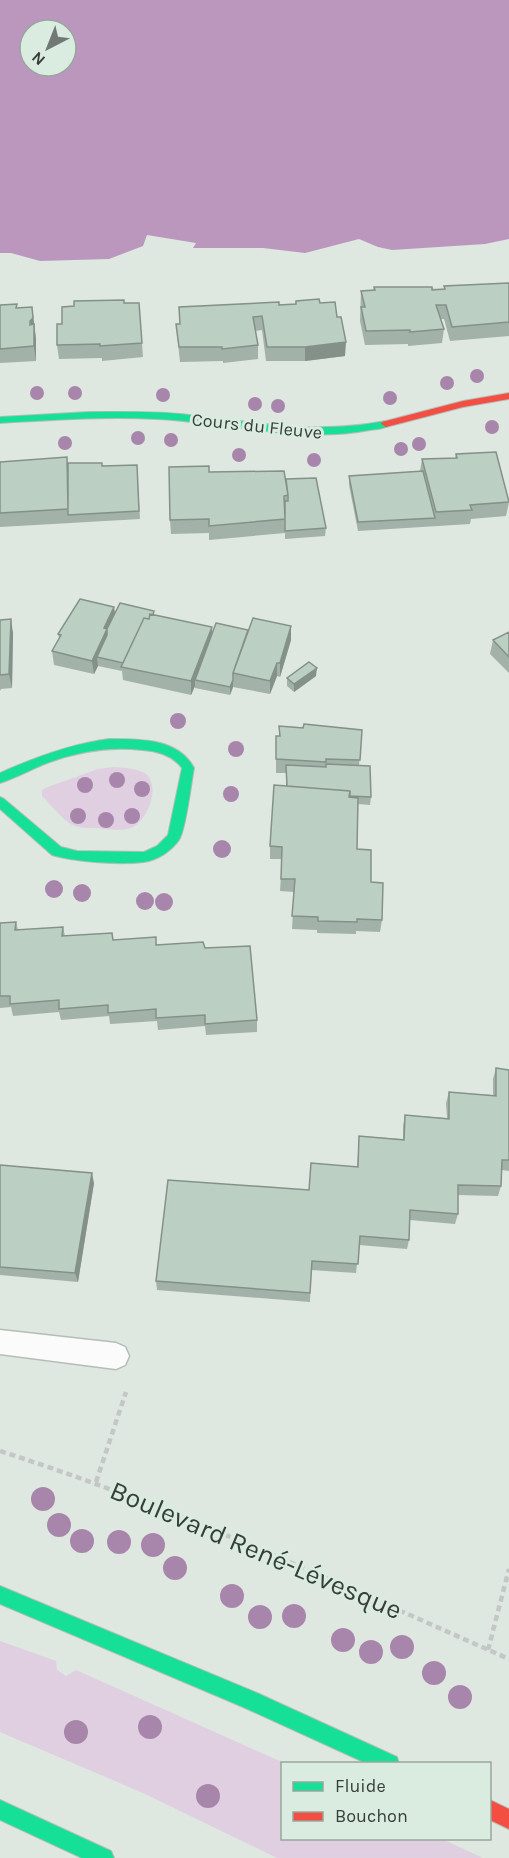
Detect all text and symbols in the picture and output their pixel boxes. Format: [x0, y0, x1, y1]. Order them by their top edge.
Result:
north arrow [18, 18, 78, 78]
text: N [28, 48, 49, 70]
street label: Cours du Fleuve [191, 408, 323, 444]
street label: Boulevard René-Lévesque [105, 1474, 407, 1626]
legend [281, 1762, 491, 1840]
text: Fluide [335, 1775, 386, 1797]
text: Bouchon [335, 1805, 408, 1827]

